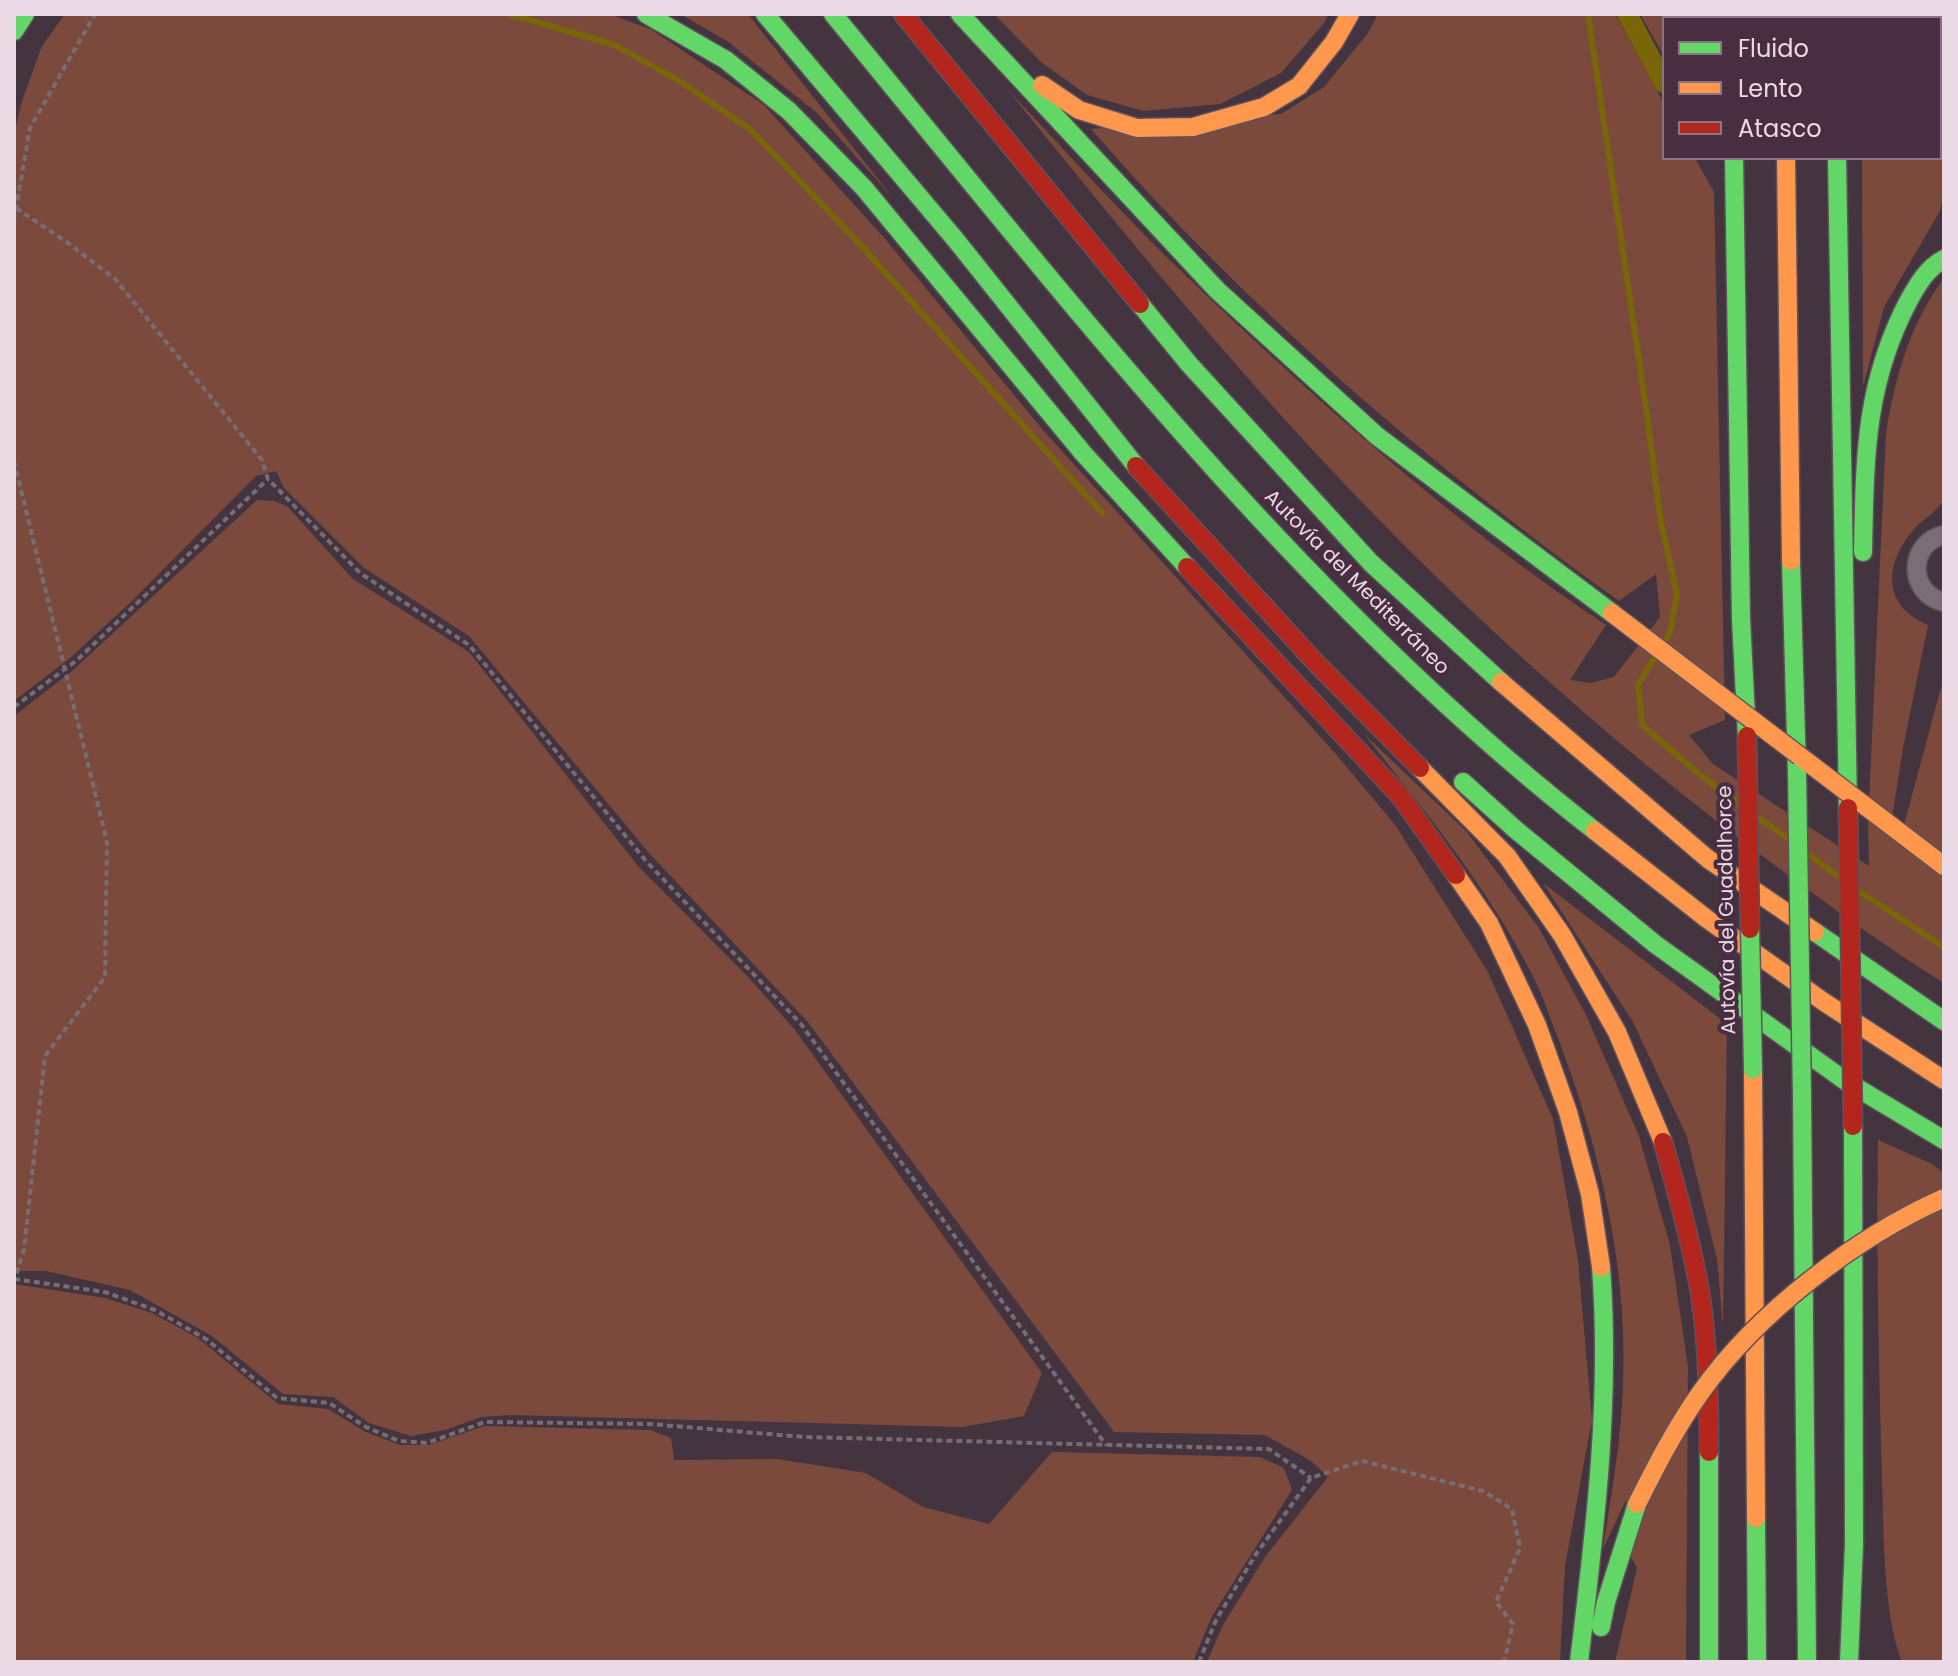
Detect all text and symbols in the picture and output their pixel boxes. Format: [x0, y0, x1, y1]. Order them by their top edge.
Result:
legend [1662, 16, 1942, 160]
text: Fluido [1738, 32, 1809, 65]
text: Lento [1738, 72, 1803, 105]
text: Atasco [1738, 112, 1822, 145]
street label: Autovía del Mediterráneo [1259, 486, 1453, 680]
street label: Autovía del Guadalhorce [1714, 785, 1742, 1035]

